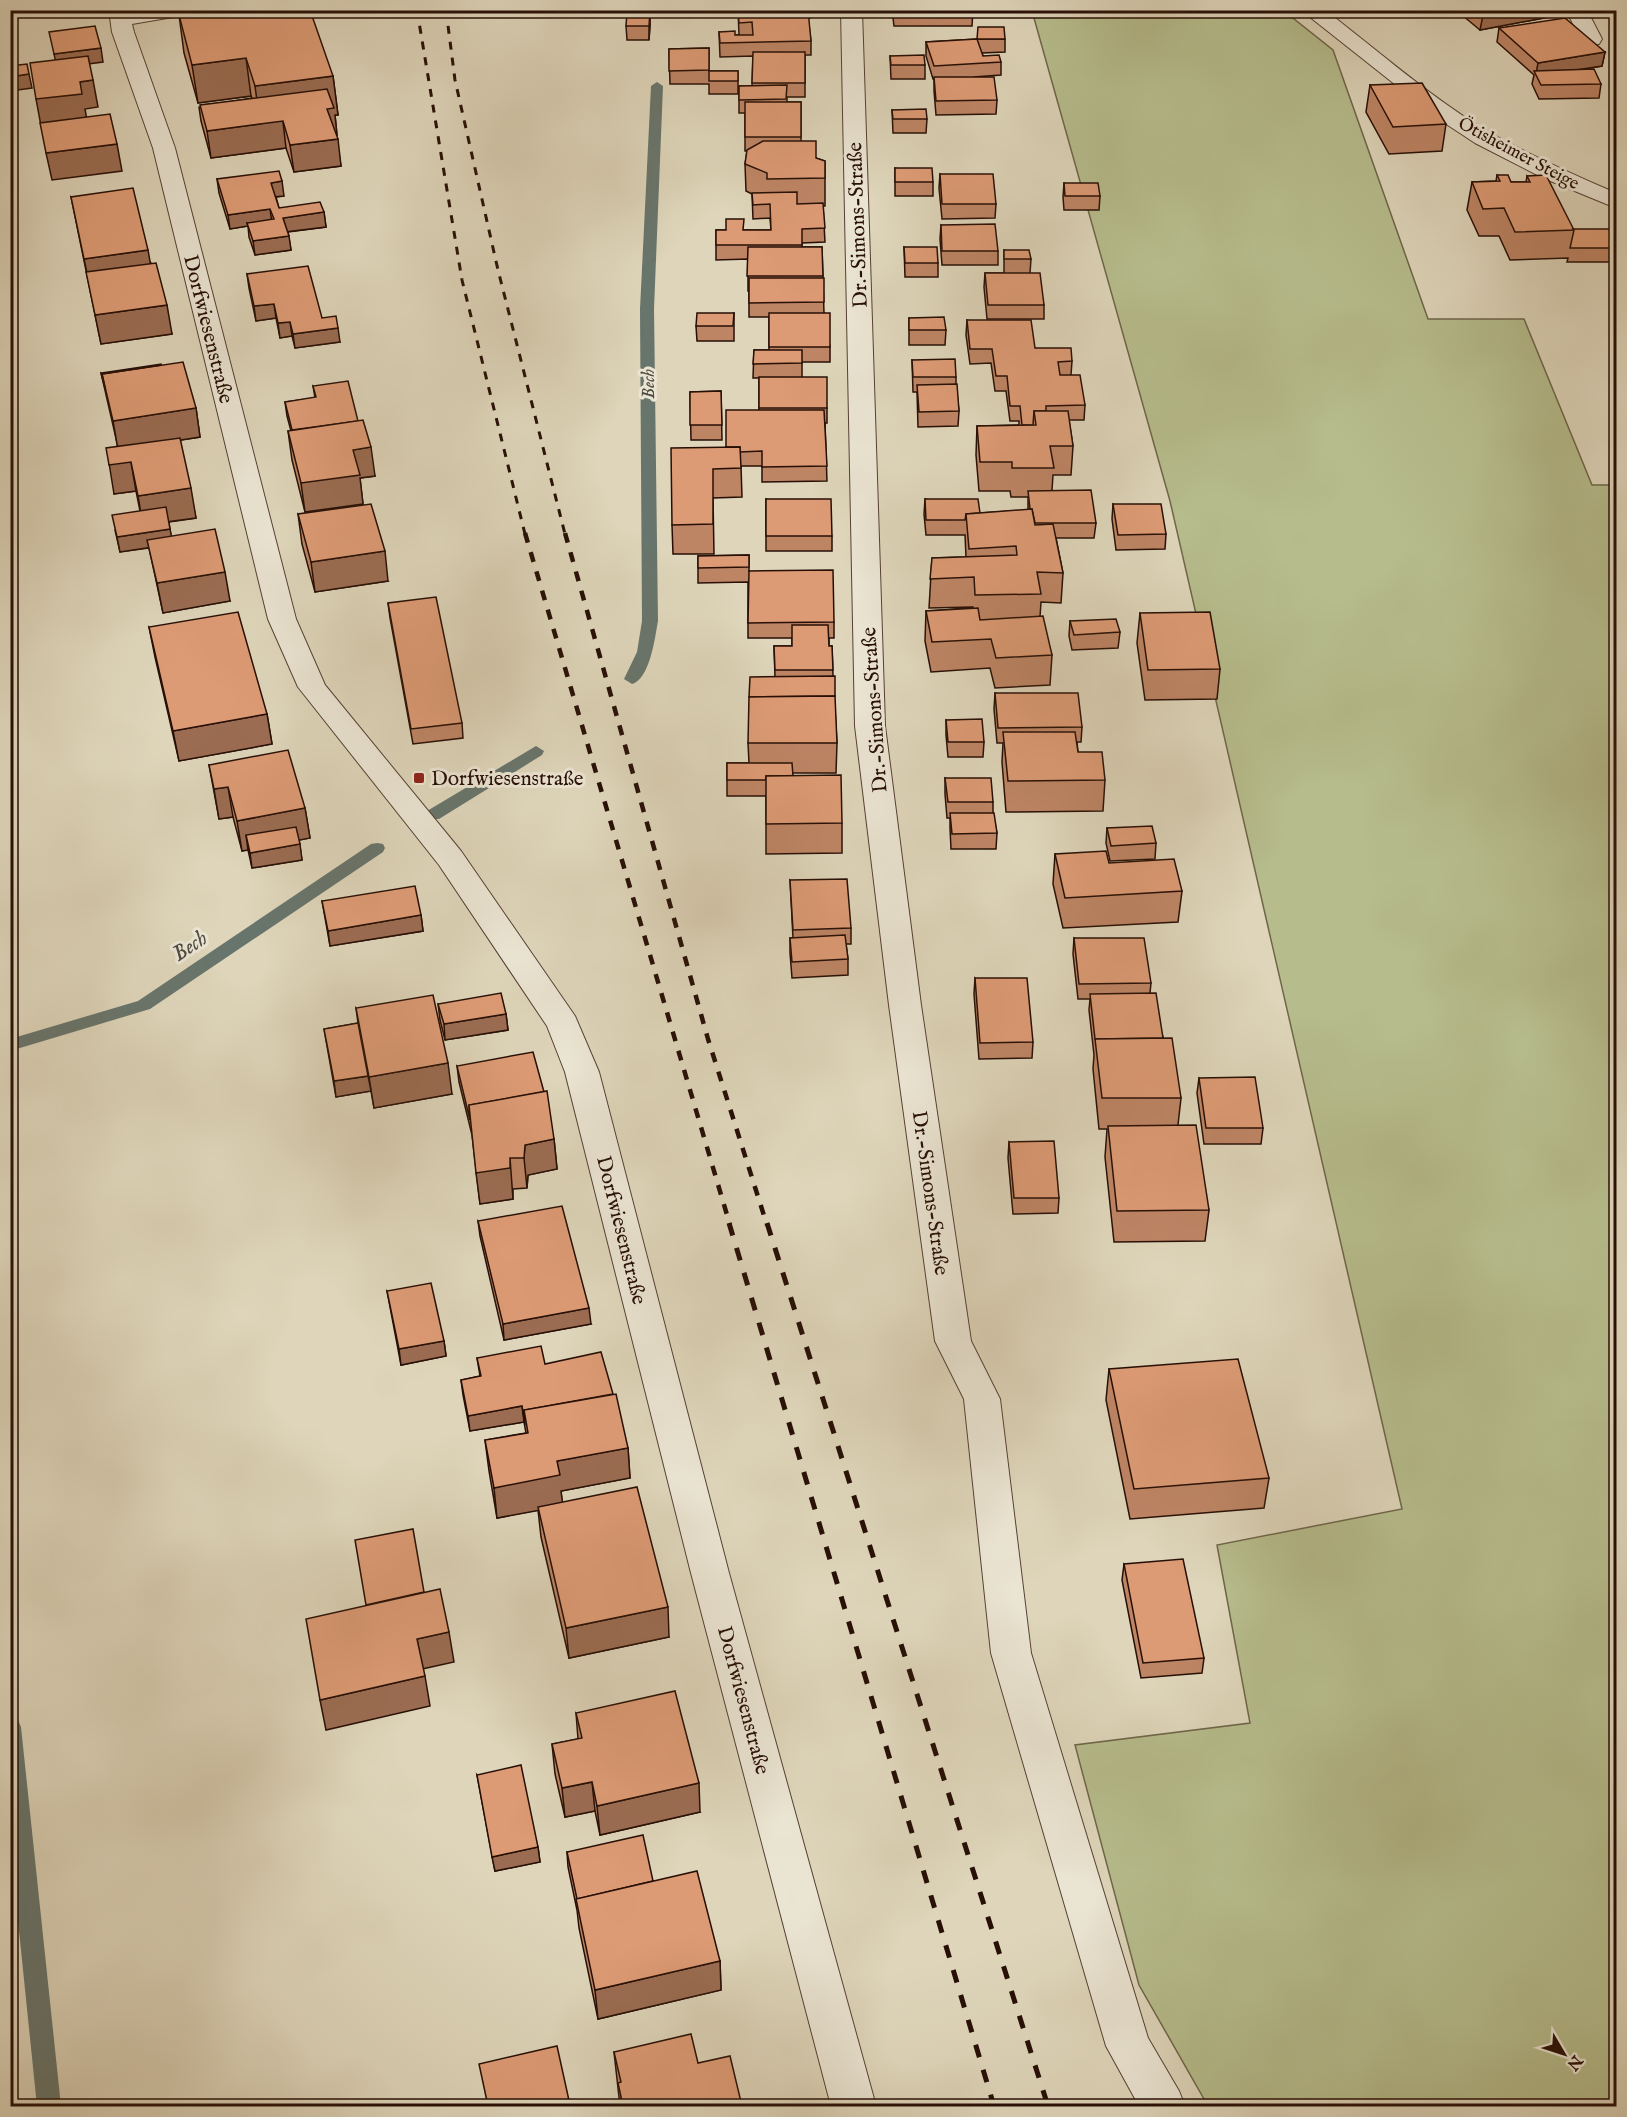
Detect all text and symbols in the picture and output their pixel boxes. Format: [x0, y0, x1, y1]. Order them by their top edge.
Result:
street label: Ötisheimer Steige [1454, 112, 1583, 196]
street label: Dr.-Simons-Straße [842, 141, 875, 308]
street label: Dorfwiesenstraße [176, 252, 239, 407]
water label: Bech [638, 368, 661, 399]
street label: Dr.-Simons-Straße [856, 626, 895, 794]
place label: Dorfwiesenstraße [431, 766, 584, 793]
marker: Dorfwiesenstraße [412, 771, 426, 785]
water label: Bech [167, 925, 213, 969]
street label: Dr.-Simons-Straße [905, 1109, 954, 1278]
street label: Dorfwiesenstraße [589, 1153, 652, 1308]
street label: Dorfwiesenstraße [710, 1623, 775, 1778]
north arrow [1534, 2024, 1594, 2084]
text: N [1562, 2050, 1587, 2074]

